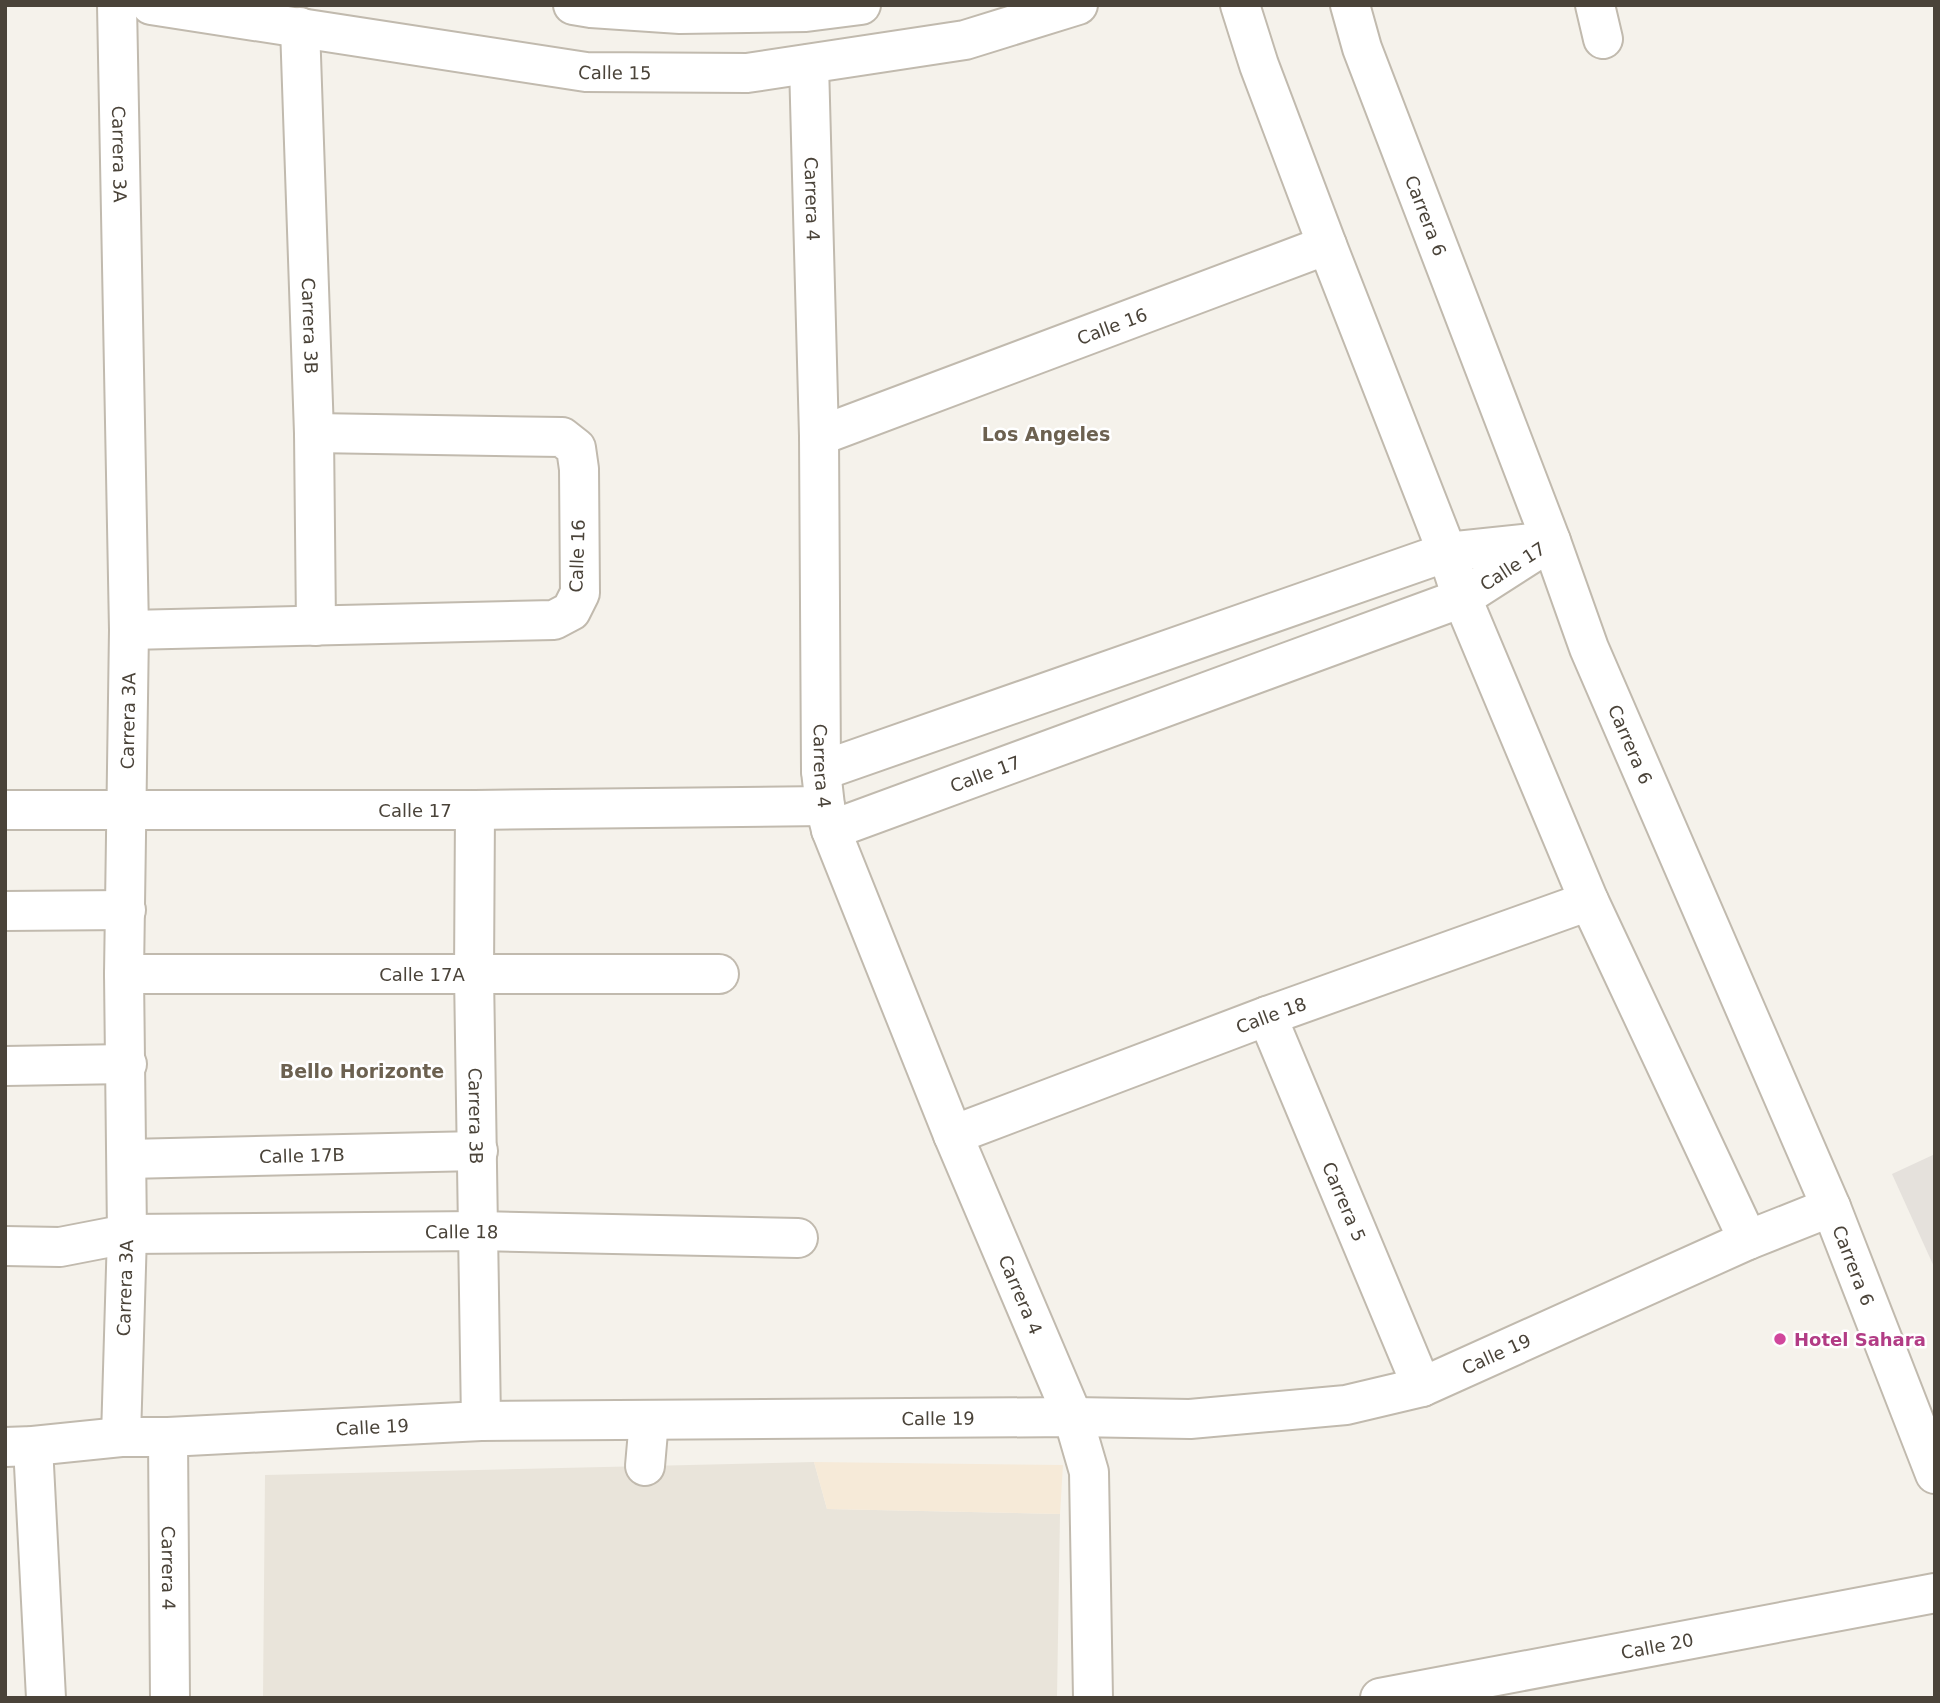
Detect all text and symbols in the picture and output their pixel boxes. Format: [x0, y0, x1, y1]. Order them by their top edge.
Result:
street label: Calle 15 [577, 60, 652, 83]
street label: Carrera 3A [108, 105, 131, 203]
street label: Carrera 4 [801, 156, 824, 241]
street label: Carrera 6 [1401, 172, 1451, 259]
street label: Carrera 3B [298, 277, 322, 375]
street label: Calle 16 [1074, 303, 1150, 349]
district label: Los Angeles [982, 423, 1110, 445]
street label: Calle 16 [565, 519, 589, 593]
street label: Calle 17 [1476, 537, 1549, 594]
street label: Carrera 3A [117, 672, 139, 770]
street label: Carrera 6 [1604, 701, 1657, 787]
street label: Carrera 4 [810, 724, 836, 809]
street label: Calle 17 [947, 751, 1023, 796]
street label: Calle 17 [378, 800, 452, 821]
street label: Calle 17A [379, 964, 466, 985]
street label: Calle 18 [1233, 992, 1309, 1037]
district label: Bello Horizonte [280, 1060, 444, 1082]
street label: Carrera 3B [465, 1067, 487, 1165]
street label: Calle 17B [259, 1144, 345, 1166]
street label: Carrera 5 [1319, 1158, 1370, 1244]
street label: Calle 18 [425, 1220, 499, 1242]
street label: Carrera 6 [1829, 1222, 1879, 1309]
street label: Carrera 3A [113, 1239, 137, 1337]
street label: Carrera 4 [995, 1252, 1047, 1338]
street label: Calle 19 [1458, 1329, 1534, 1378]
place label: Hotel Sahara [1794, 1329, 1926, 1350]
marker: Hotel Sahara [1772, 1331, 1788, 1347]
street label: Calle 19 [901, 1407, 975, 1429]
street label: Calle 19 [335, 1414, 409, 1439]
street label: Carrera 4 [158, 1526, 180, 1610]
street label: Calle 20 [1619, 1628, 1695, 1663]

